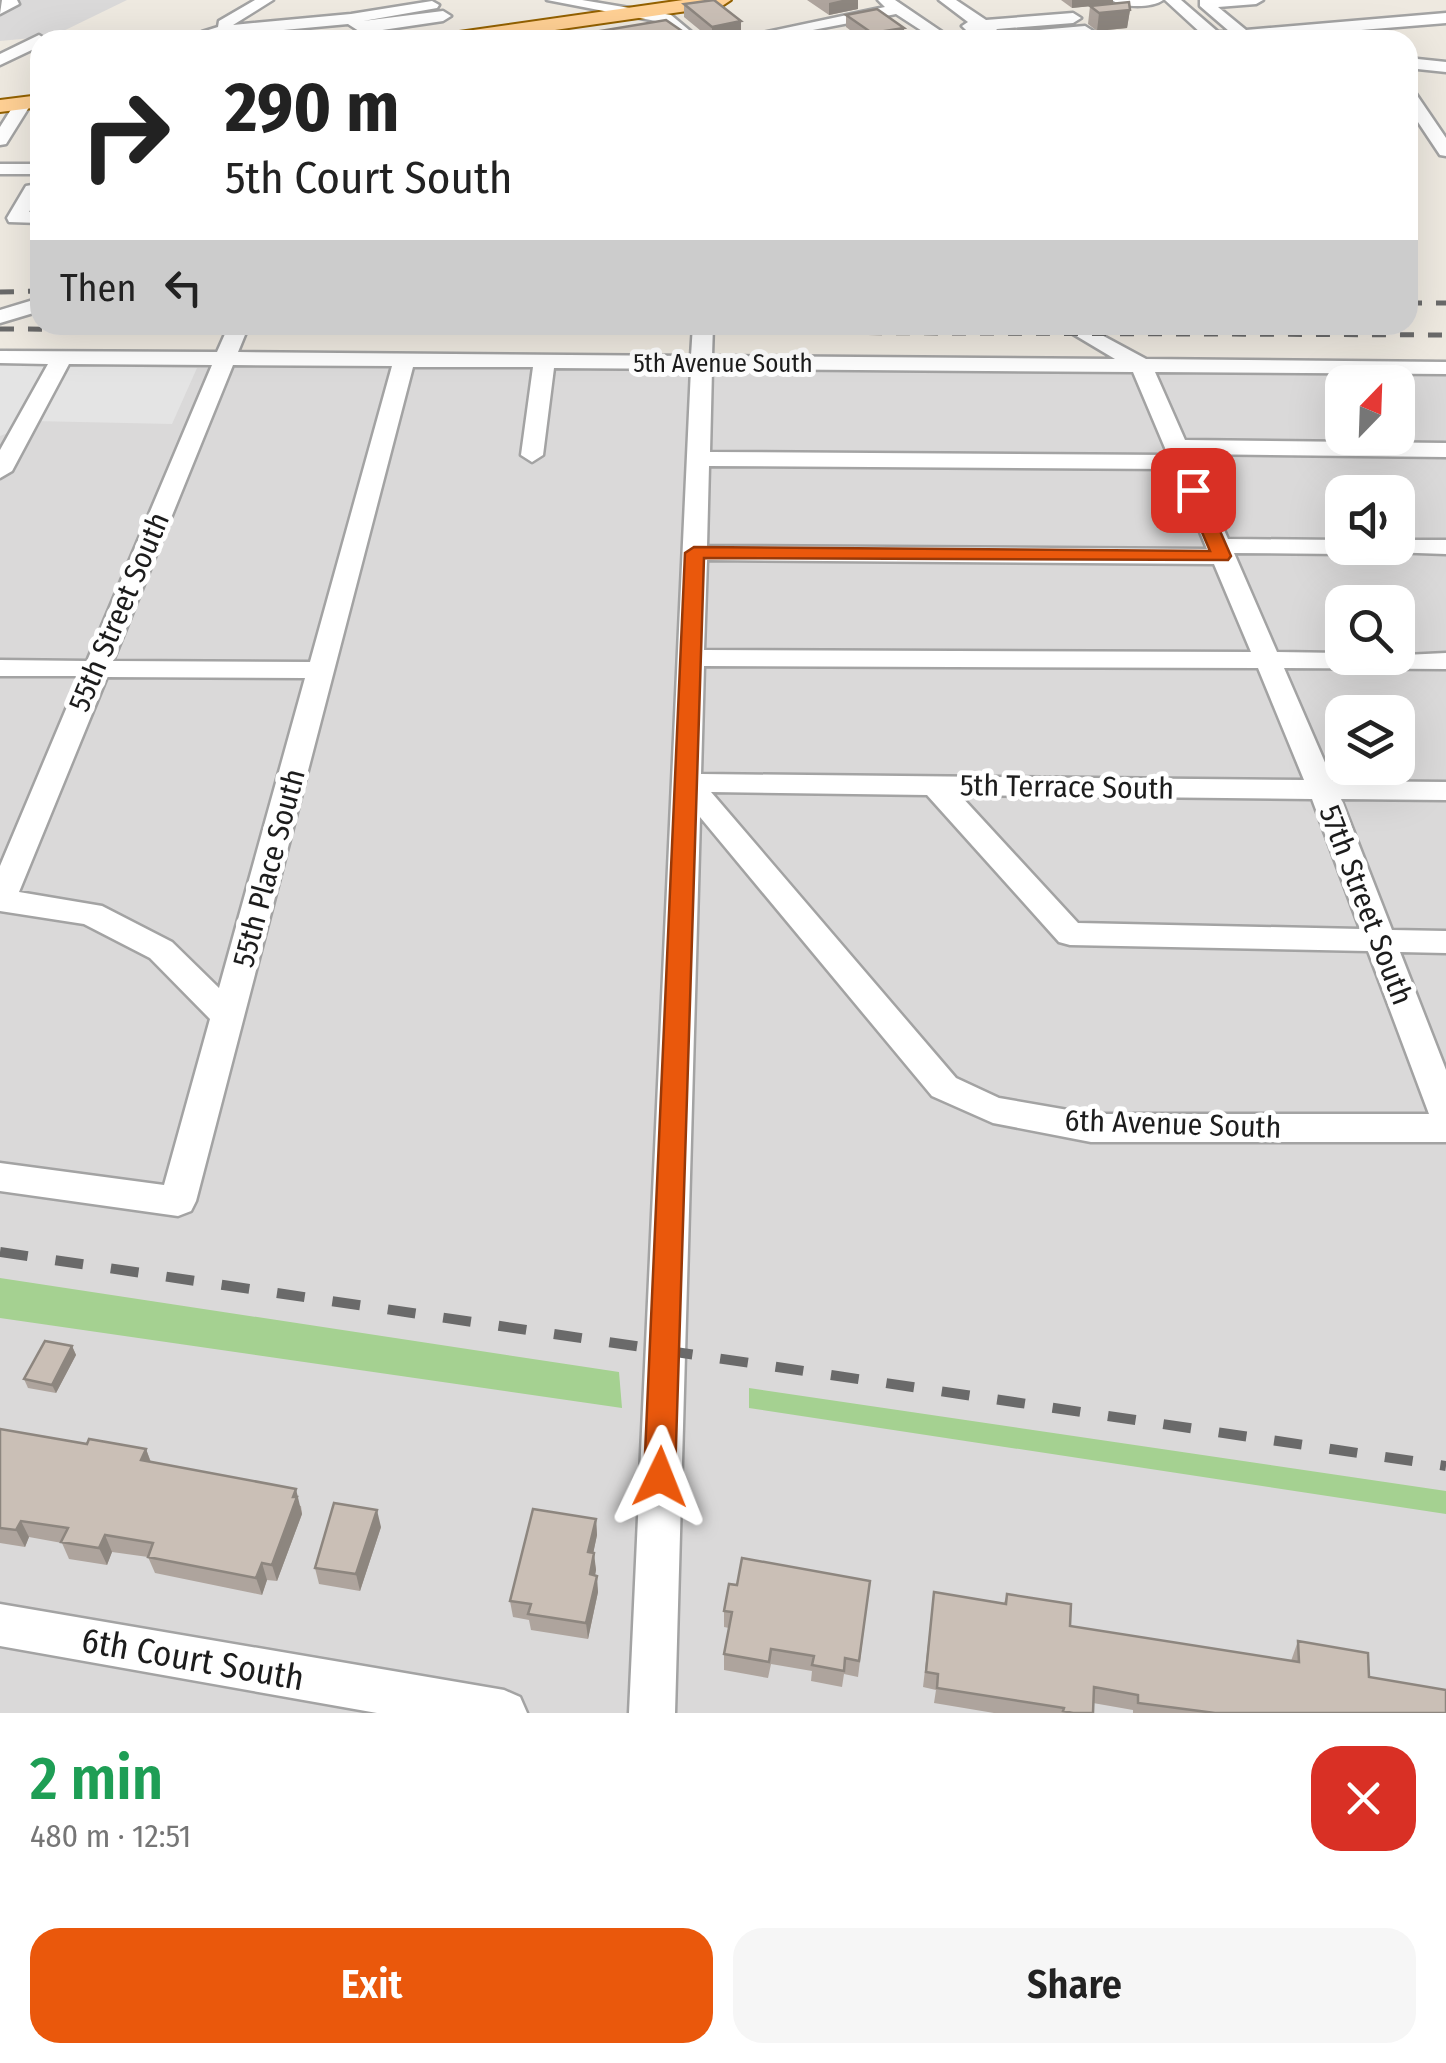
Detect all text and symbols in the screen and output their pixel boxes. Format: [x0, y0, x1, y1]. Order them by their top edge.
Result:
text: 290 m [225, 66, 399, 150]
icon: right [60, 70, 190, 200]
text: 5th Court South [225, 151, 512, 205]
icon: left [156, 260, 211, 315]
text: Then [60, 265, 136, 311]
street label: 5th Avenue South [633, 349, 813, 379]
north arrow [1325, 365, 1415, 455]
map controls [1325, 365, 1415, 785]
pin [1151, 448, 1236, 533]
icon: arrive [1166, 463, 1221, 518]
button: sound [1325, 475, 1415, 565]
street label: 55th Street South [61, 507, 177, 717]
button: search [1325, 585, 1415, 675]
button: layers [1325, 695, 1415, 785]
street label: 55th Place South [225, 765, 313, 971]
street label: 5th Terrace South [960, 767, 1174, 807]
street label: 57th Street South [1311, 800, 1421, 1010]
street label: 6th Avenue South [1064, 1102, 1282, 1146]
position arrow [608, 1425, 712, 1529]
street label: 6th Court South [79, 1619, 307, 1699]
text: 2 min [30, 1743, 163, 1815]
button: close [1311, 1746, 1416, 1851]
text: 480 m · 12:51 [30, 1817, 191, 1855]
button: Exit [30, 1928, 713, 2043]
button: Share [733, 1928, 1416, 2043]

